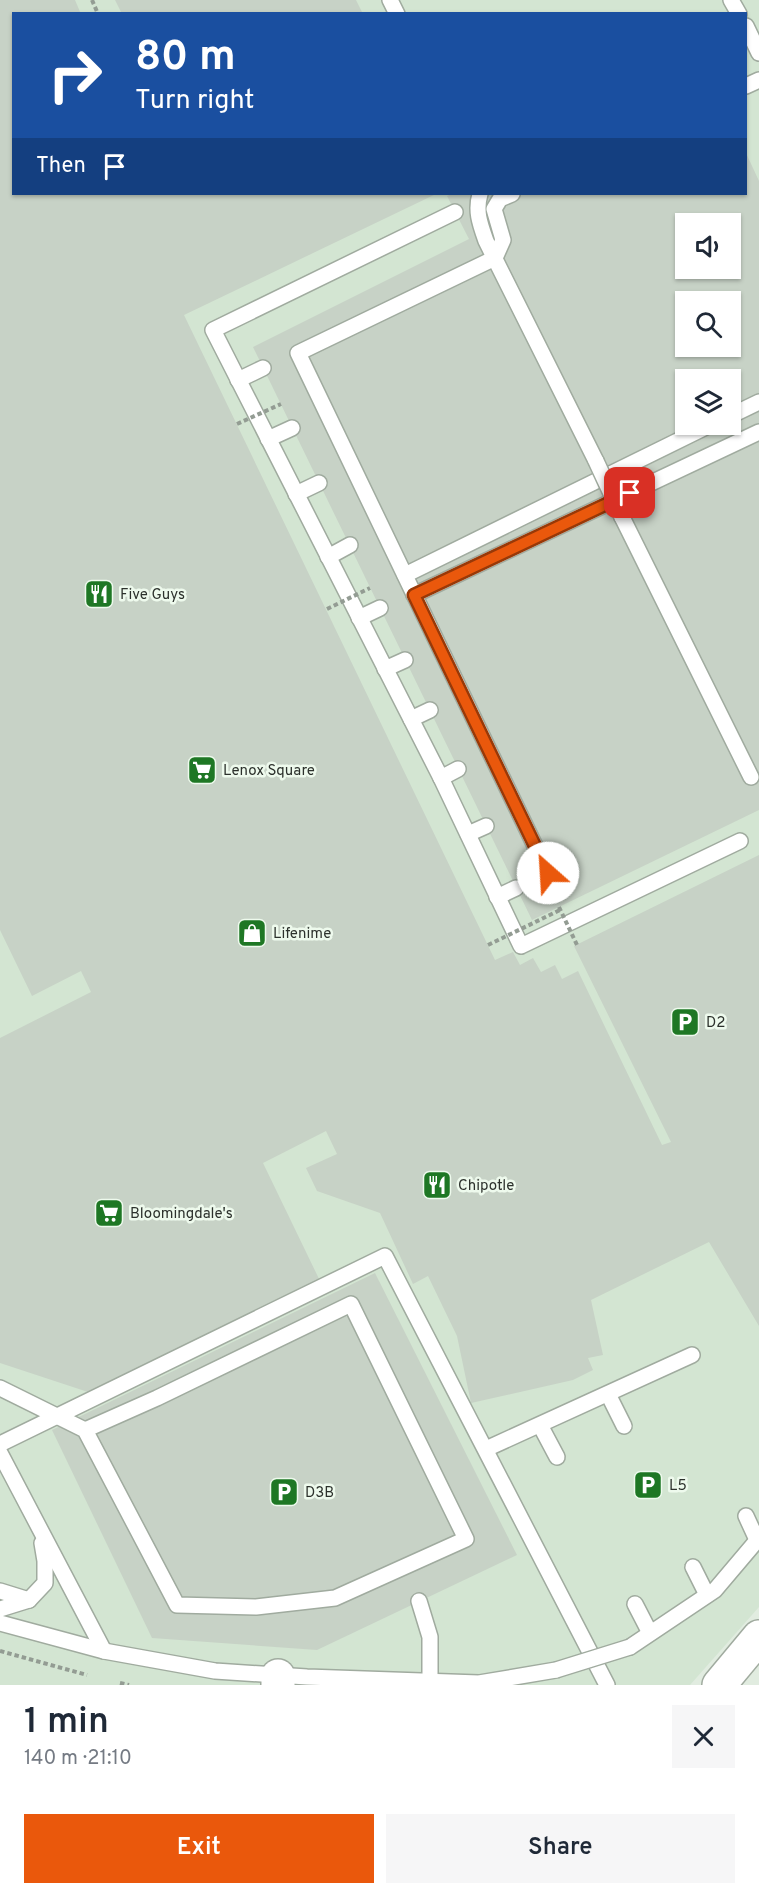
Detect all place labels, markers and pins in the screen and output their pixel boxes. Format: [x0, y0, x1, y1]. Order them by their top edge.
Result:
pin [604, 467, 655, 518]
restaurant icon: Five Guys [83, 578, 115, 610]
place label: Five Guys [120, 586, 185, 605]
supermarket icon: Lenox Square [186, 754, 218, 786]
place label: Lenox Square [223, 762, 315, 781]
shop icon: Lifenime [236, 917, 268, 949]
place label: Lifenime [273, 925, 331, 944]
parking icon: D2 [669, 1006, 701, 1038]
place label: D2 [706, 1014, 725, 1033]
restaurant icon: Chipotle [421, 1169, 453, 1201]
place label: Chipotle [458, 1177, 514, 1196]
supermarket icon: Bloomingdale's [93, 1197, 125, 1229]
place label: Bloomingdale's [130, 1205, 233, 1224]
parking icon: L5 [632, 1469, 664, 1501]
parking icon: D3B [268, 1476, 300, 1508]
place label: L5 [669, 1477, 687, 1496]
place label: D3B [305, 1484, 334, 1503]

